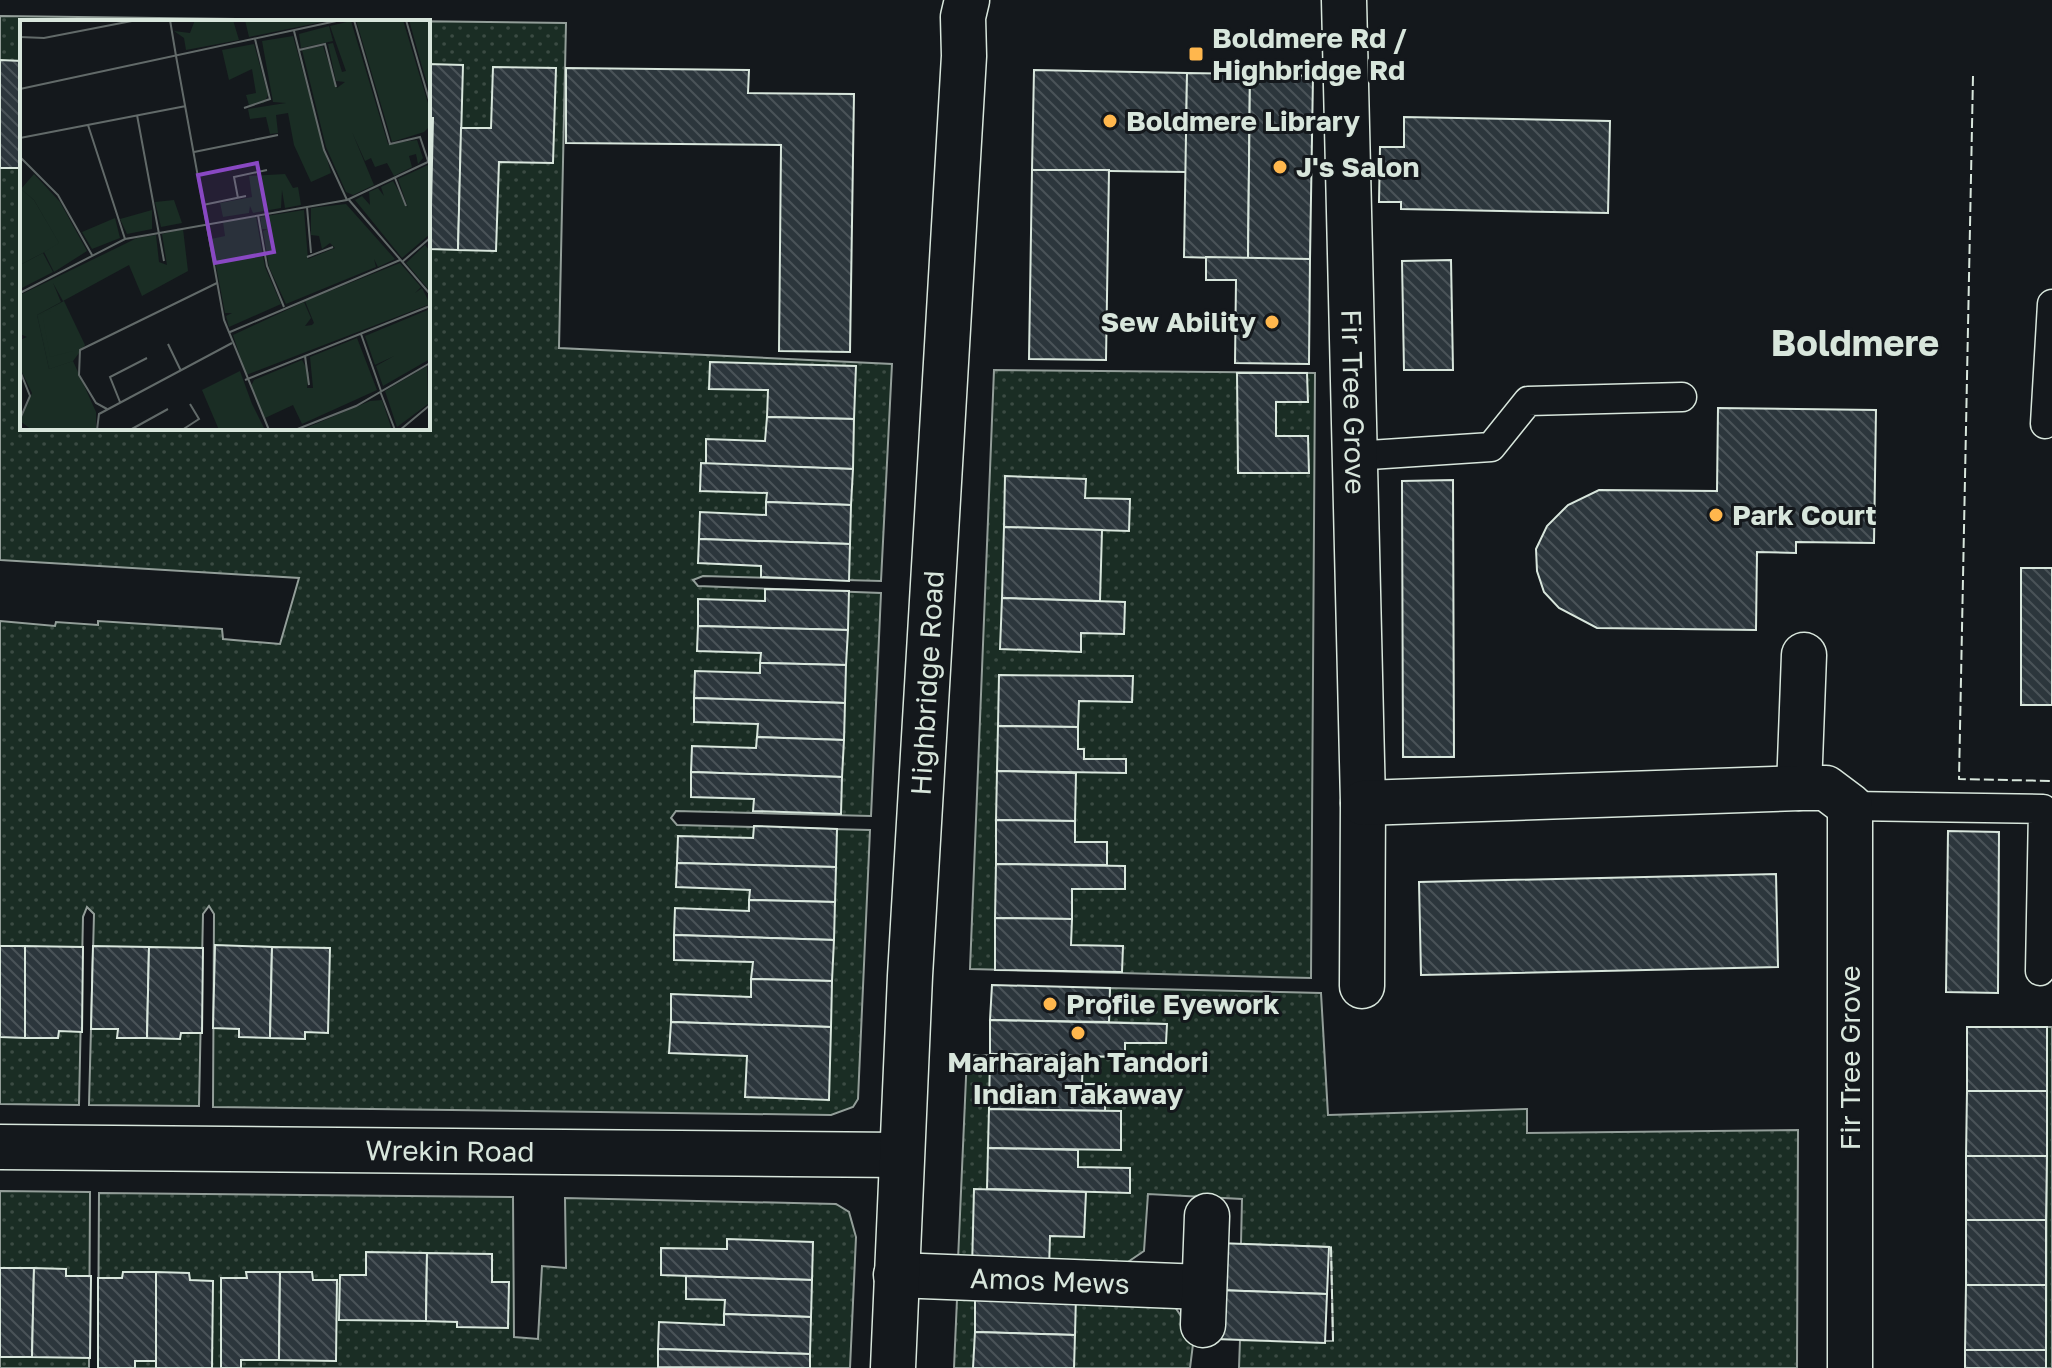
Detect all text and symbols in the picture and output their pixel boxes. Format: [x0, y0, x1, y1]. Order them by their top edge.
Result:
inset map [20, 20, 430, 430]
place label: Boldmere Rd / Highbridge Rd [1212, 21, 1407, 86]
marker: Boldmere Rd / Highbridge Rd [1187, 45, 1205, 63]
place label: Boldmere Library [1126, 104, 1360, 137]
marker: Boldmere Library [1101, 112, 1119, 130]
place label: J's Salon [1296, 150, 1419, 183]
marker: J's Salon [1271, 158, 1289, 176]
place label: Sew Ability [1101, 305, 1256, 338]
street label: Fir Tree Grove [1335, 309, 1373, 495]
marker: Sew Ability [1263, 313, 1281, 331]
district label: Boldmere [1771, 321, 1939, 364]
place label: Park Court [1732, 498, 1877, 531]
marker: Park Court [1707, 506, 1725, 524]
street label: Highbridge Road [904, 569, 950, 796]
street label: Fir Tree Grove [1833, 965, 1866, 1151]
place label: Profile Eyework [1066, 987, 1279, 1020]
marker: Profile Eyework [1041, 995, 1059, 1013]
marker: Marharajah Tandori Indian Takaway [1069, 1024, 1087, 1042]
place label: Marharajah Tandori Indian Takaway [947, 1045, 1209, 1110]
street label: Wrekin Road [365, 1133, 535, 1168]
street label: Amos Mews [969, 1261, 1130, 1300]

